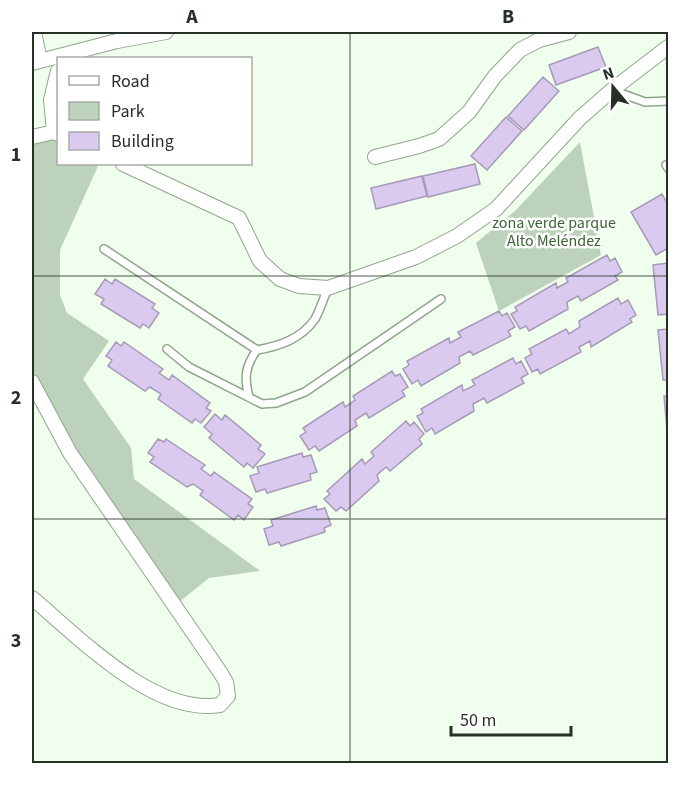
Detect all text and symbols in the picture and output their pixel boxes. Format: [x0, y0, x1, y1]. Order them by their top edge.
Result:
text: A [185, 3, 198, 31]
text: B [502, 3, 514, 31]
legend [57, 57, 252, 165]
north arrow [583, 57, 643, 117]
text: N [600, 62, 617, 86]
text: Road [111, 69, 150, 94]
text: Park [111, 99, 145, 124]
text: Building [111, 129, 174, 154]
text: 1 [11, 141, 21, 169]
park label: zona verde parque Alto Meléndez [492, 212, 616, 252]
text: 2 [11, 384, 21, 412]
text: 3 [11, 627, 21, 655]
scale bar [451, 699, 571, 737]
text: 50 m [460, 708, 496, 733]

